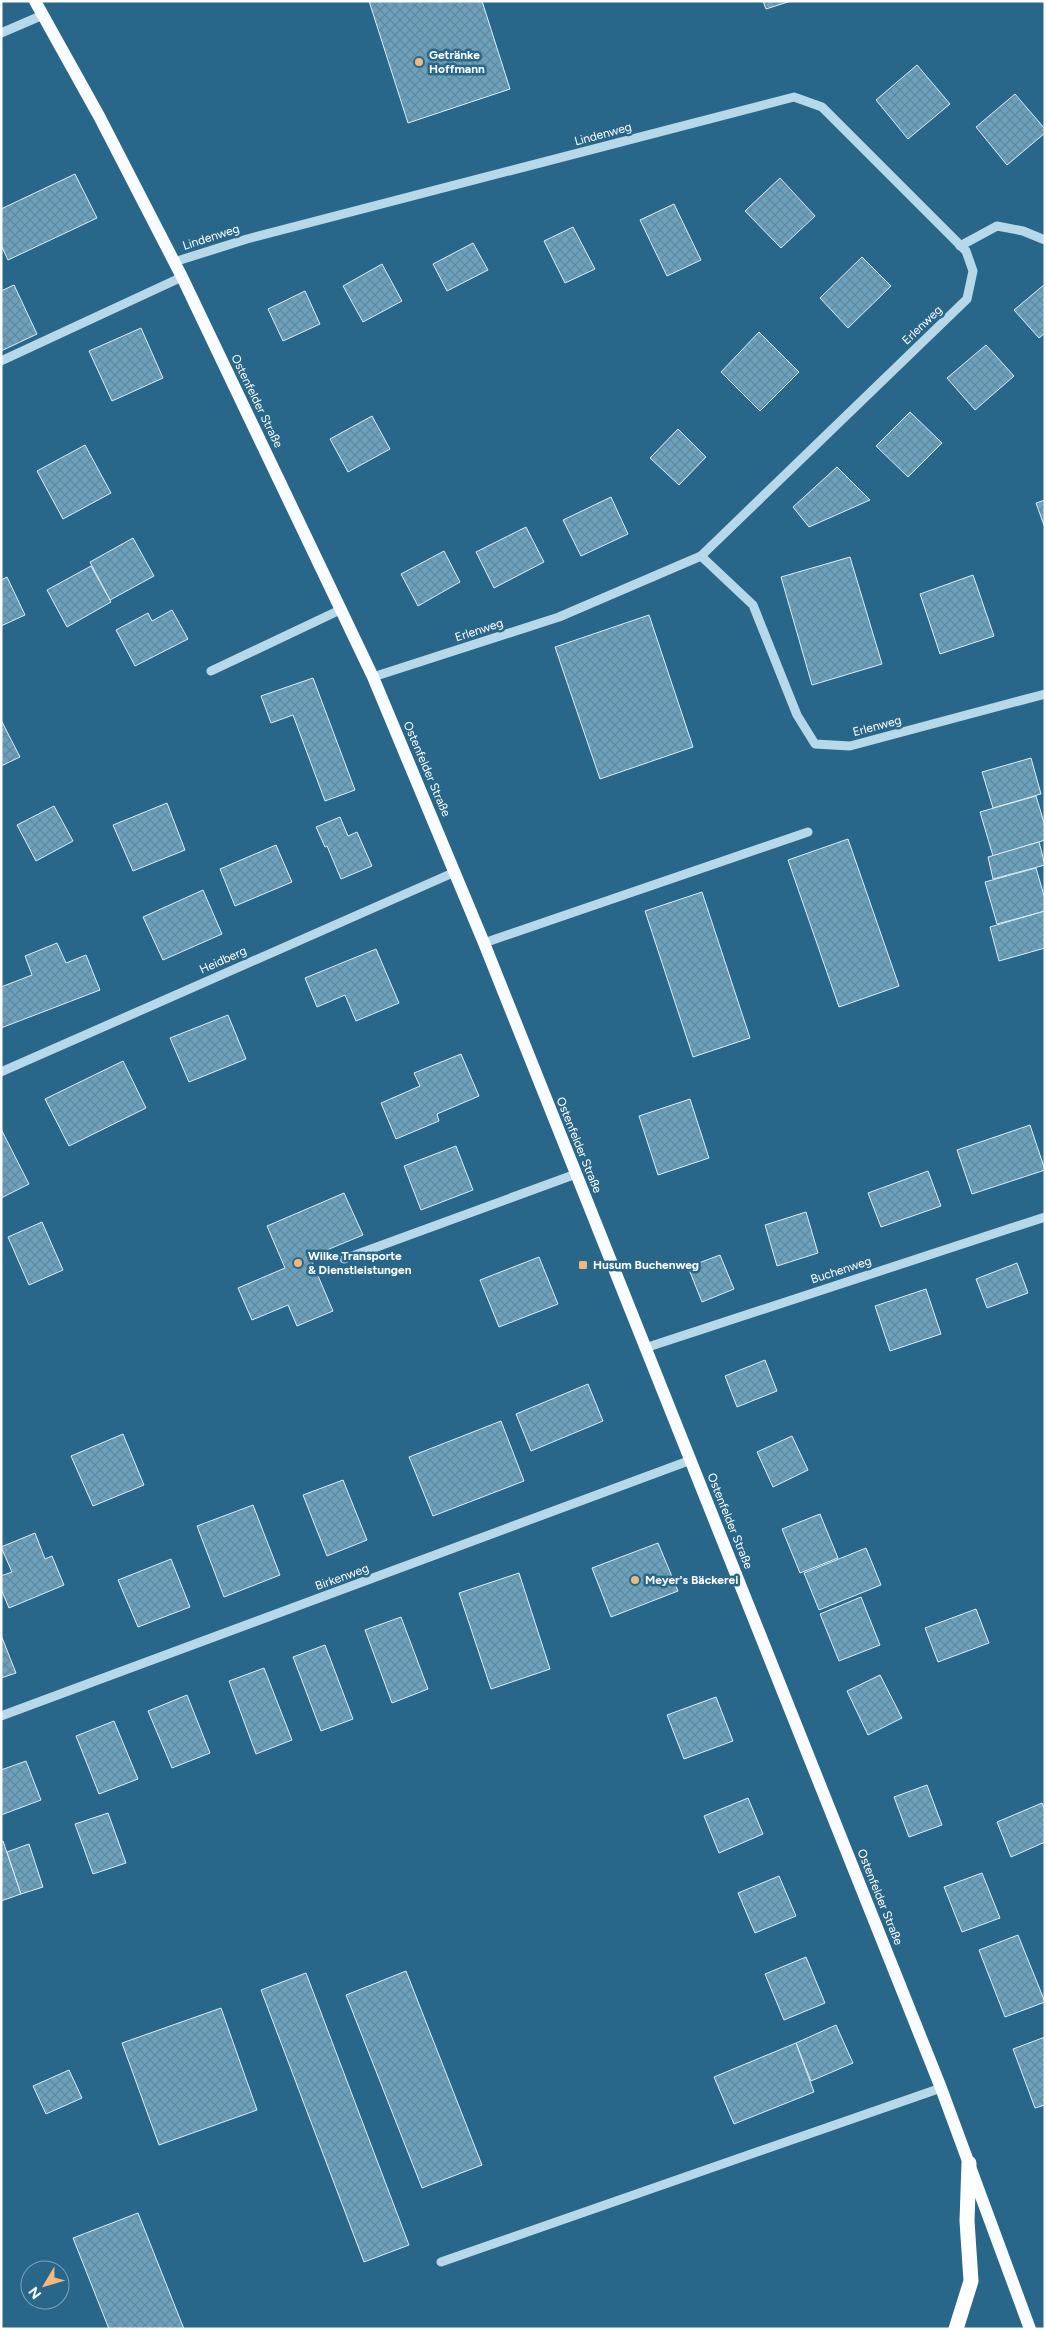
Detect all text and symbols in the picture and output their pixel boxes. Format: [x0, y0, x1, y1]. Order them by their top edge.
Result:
place label: Getränke Hoffmann [429, 48, 485, 76]
marker: Getränke Hoffmann [413, 56, 425, 68]
street label: Lindenweg [573, 120, 633, 148]
street label: Lindenweg [181, 221, 241, 253]
street label: Erlenweg [899, 303, 945, 347]
street label: Ostenfelder Straße [228, 352, 286, 450]
street label: Erlenweg [453, 616, 505, 644]
street label: Erlenweg [851, 713, 903, 739]
street label: Ostenfelder Straße [401, 719, 454, 819]
street label: Heidberg [197, 943, 249, 977]
street label: Ostenfelder Straße [553, 1095, 605, 1195]
place label: Wilke Transporte & Dienstleistungen [308, 1249, 412, 1277]
street label: Buchenweg [809, 1254, 873, 1286]
marker: Wilke Transporte & Dienstleistungen [292, 1257, 304, 1269]
place label: Husum Buchenweg [593, 1258, 699, 1272]
marker: Husum Buchenweg [577, 1259, 589, 1271]
street label: Ostenfelder Straße [704, 1471, 756, 1571]
street label: Birkenweg [313, 1561, 371, 1593]
place label: Meyer's Bäckerei [645, 1573, 738, 1587]
marker: Meyer's Bäckerei [629, 1574, 641, 1586]
street label: Ostenfelder Straße [854, 1847, 906, 1947]
north arrow [20, 2260, 70, 2310]
text: N [25, 2283, 45, 2302]

